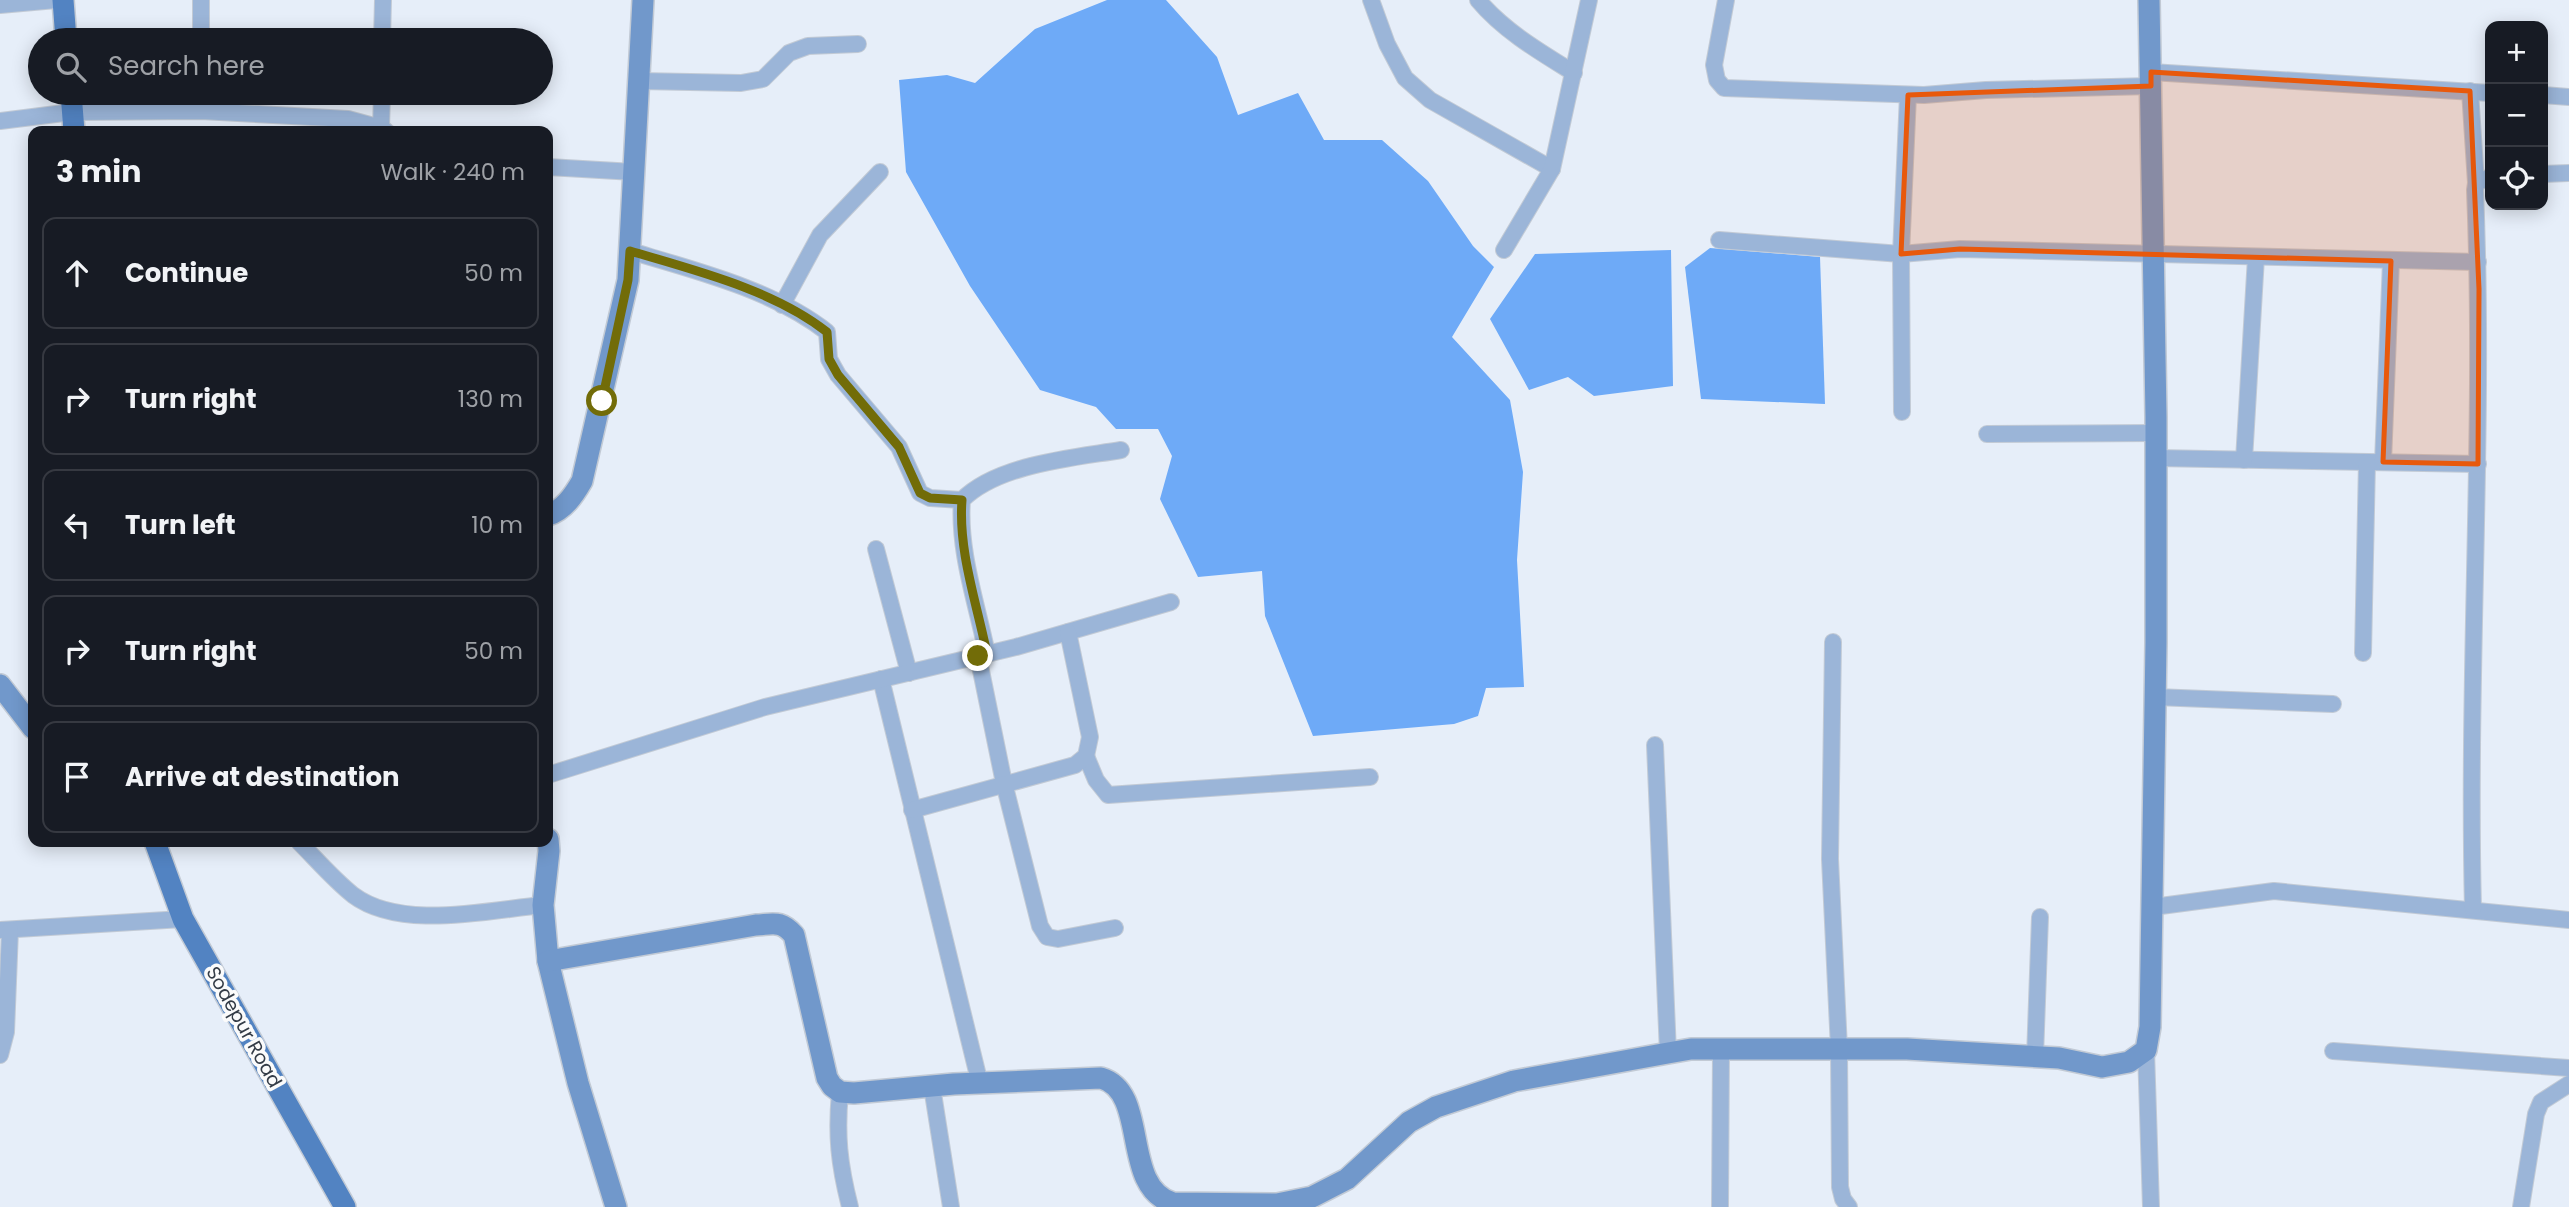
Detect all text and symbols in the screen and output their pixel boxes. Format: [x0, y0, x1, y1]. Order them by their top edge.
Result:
map controls [2485, 21, 2548, 210]
button: + [2485, 21, 2548, 84]
search box [28, 28, 553, 105]
icon: search [52, 48, 90, 86]
text: Search here [108, 48, 265, 84]
button: − [2485, 84, 2548, 147]
button: locate [2485, 147, 2548, 210]
text: 3 min [56, 150, 141, 193]
text: Walk · 240 m [380, 156, 525, 188]
icon: ahead [58, 254, 96, 292]
text: Continue [125, 255, 248, 291]
text: 50 m [464, 257, 523, 289]
icon: right [58, 380, 96, 418]
text: Turn right [125, 381, 257, 417]
text: 130 m [458, 383, 523, 415]
route start [586, 385, 617, 416]
icon: left [58, 506, 96, 544]
text: Turn left [125, 507, 236, 543]
text: 10 m [471, 509, 523, 541]
icon: right [58, 632, 96, 670]
text: Turn right [125, 633, 257, 669]
text: 50 m [464, 635, 523, 667]
route end [962, 640, 993, 671]
icon: arrive [58, 758, 96, 796]
text: Arrive at destination [125, 759, 400, 795]
street label: Sodepur Road [200, 962, 288, 1092]

